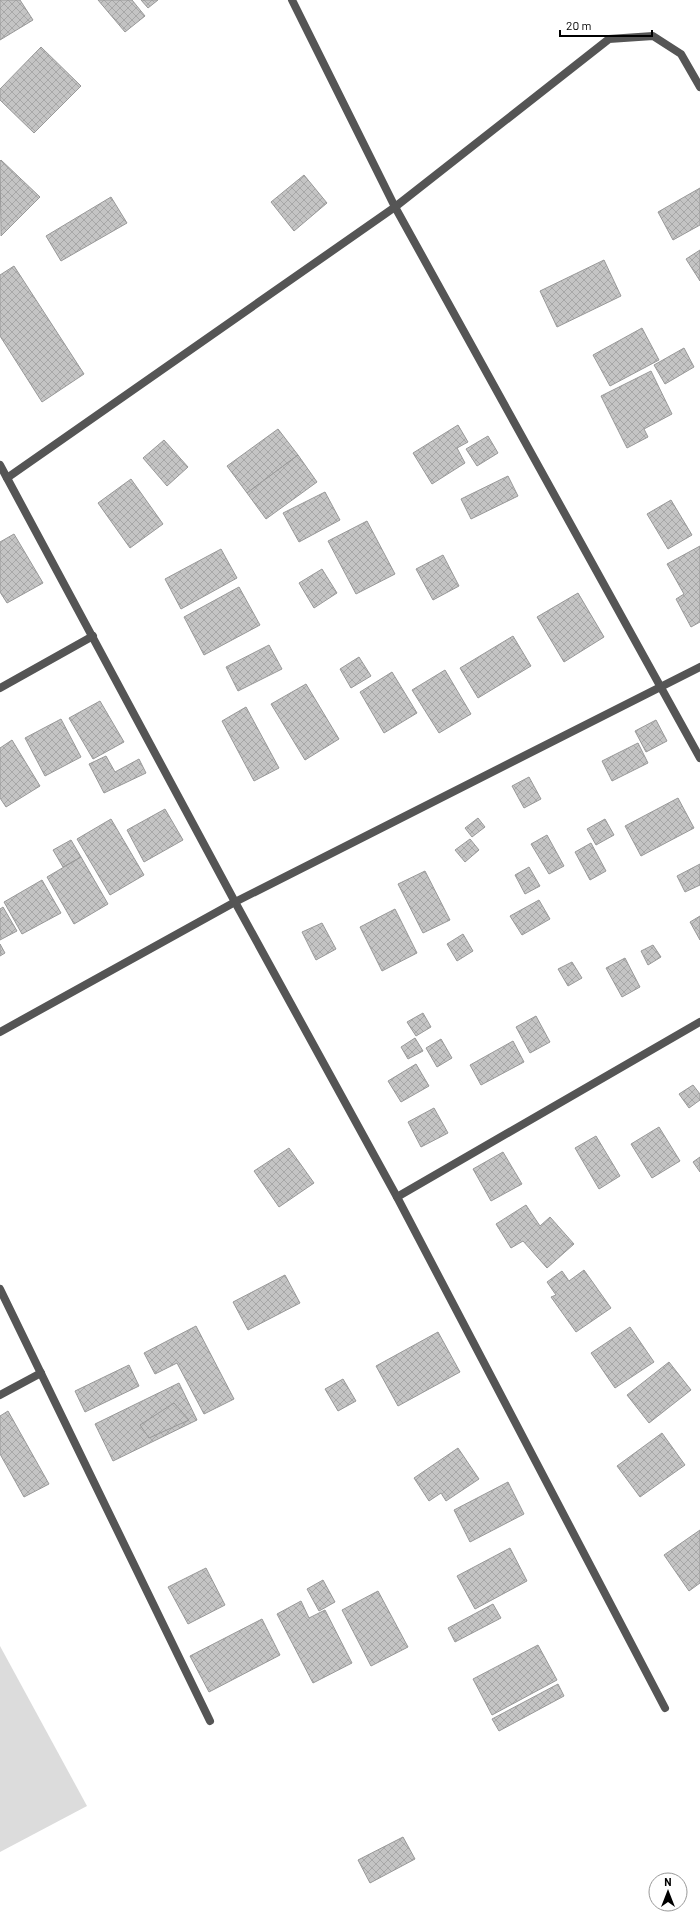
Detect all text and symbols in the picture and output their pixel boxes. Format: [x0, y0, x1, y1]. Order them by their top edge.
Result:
scale bar [560, 12, 652, 38]
text: 20 m [566, 18, 592, 32]
north arrow [648, 1872, 688, 1912]
text: N [664, 1875, 672, 1888]

